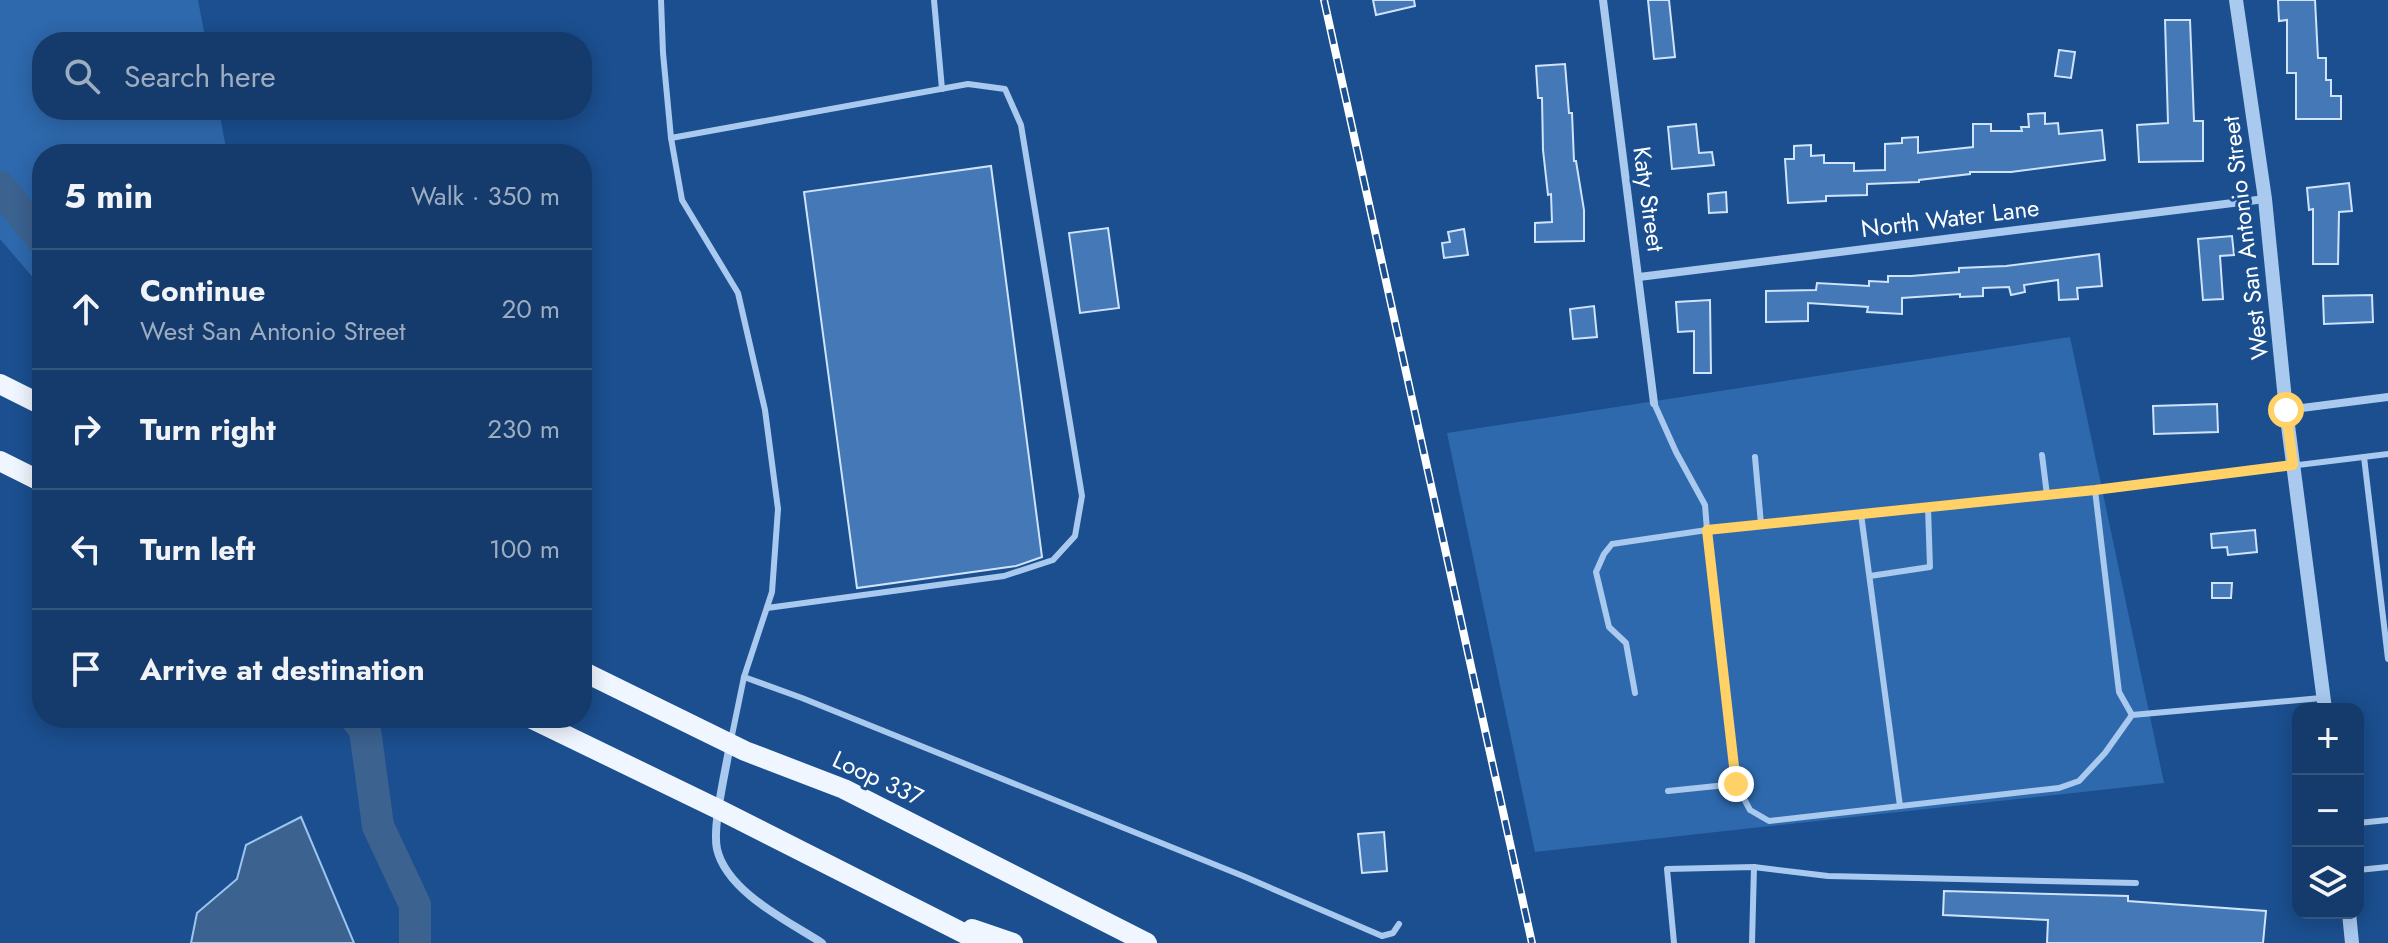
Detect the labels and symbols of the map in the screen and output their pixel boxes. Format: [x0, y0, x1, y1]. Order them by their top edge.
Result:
street label: West San Antonio Street [2213, 114, 2277, 362]
street label: Katy Street [1624, 144, 1674, 254]
street label: North Water Lane [1859, 190, 2041, 246]
route start [2268, 392, 2304, 428]
street label: Loop 337 [827, 742, 929, 814]
route end [1718, 766, 1754, 802]

